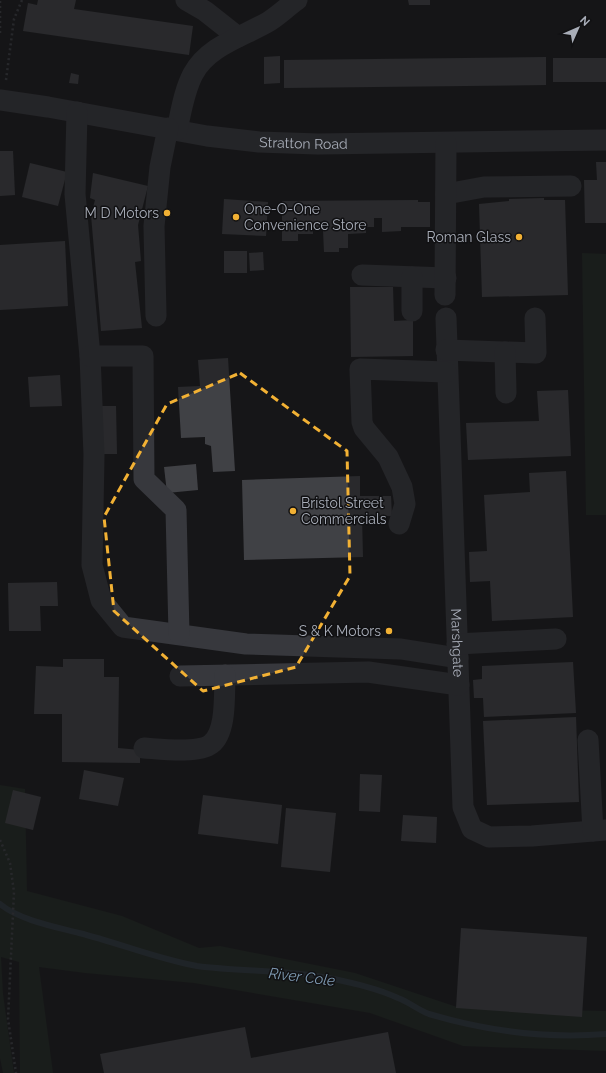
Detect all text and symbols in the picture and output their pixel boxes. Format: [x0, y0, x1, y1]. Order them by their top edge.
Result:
north arrow [558, 8, 598, 48]
text: N [577, 14, 592, 29]
street label: Stratton Road [259, 134, 348, 152]
place label: One-O-One Convenience Store [244, 201, 367, 233]
place label: M D Motors [85, 205, 159, 221]
marker: M D Motors [162, 208, 172, 218]
marker: One-O-One Convenience Store [231, 212, 241, 222]
place label: Roman Glass [427, 229, 511, 245]
marker: Roman Glass [514, 232, 524, 242]
place label: Bristol Street Commercials [301, 495, 387, 527]
marker: Bristol Street Commercials [288, 506, 298, 516]
street label: Marshgate [448, 608, 466, 677]
place label: S & K Motors [299, 623, 381, 639]
marker: S & K Motors [384, 626, 394, 636]
water label: River Cole [268, 964, 336, 990]

